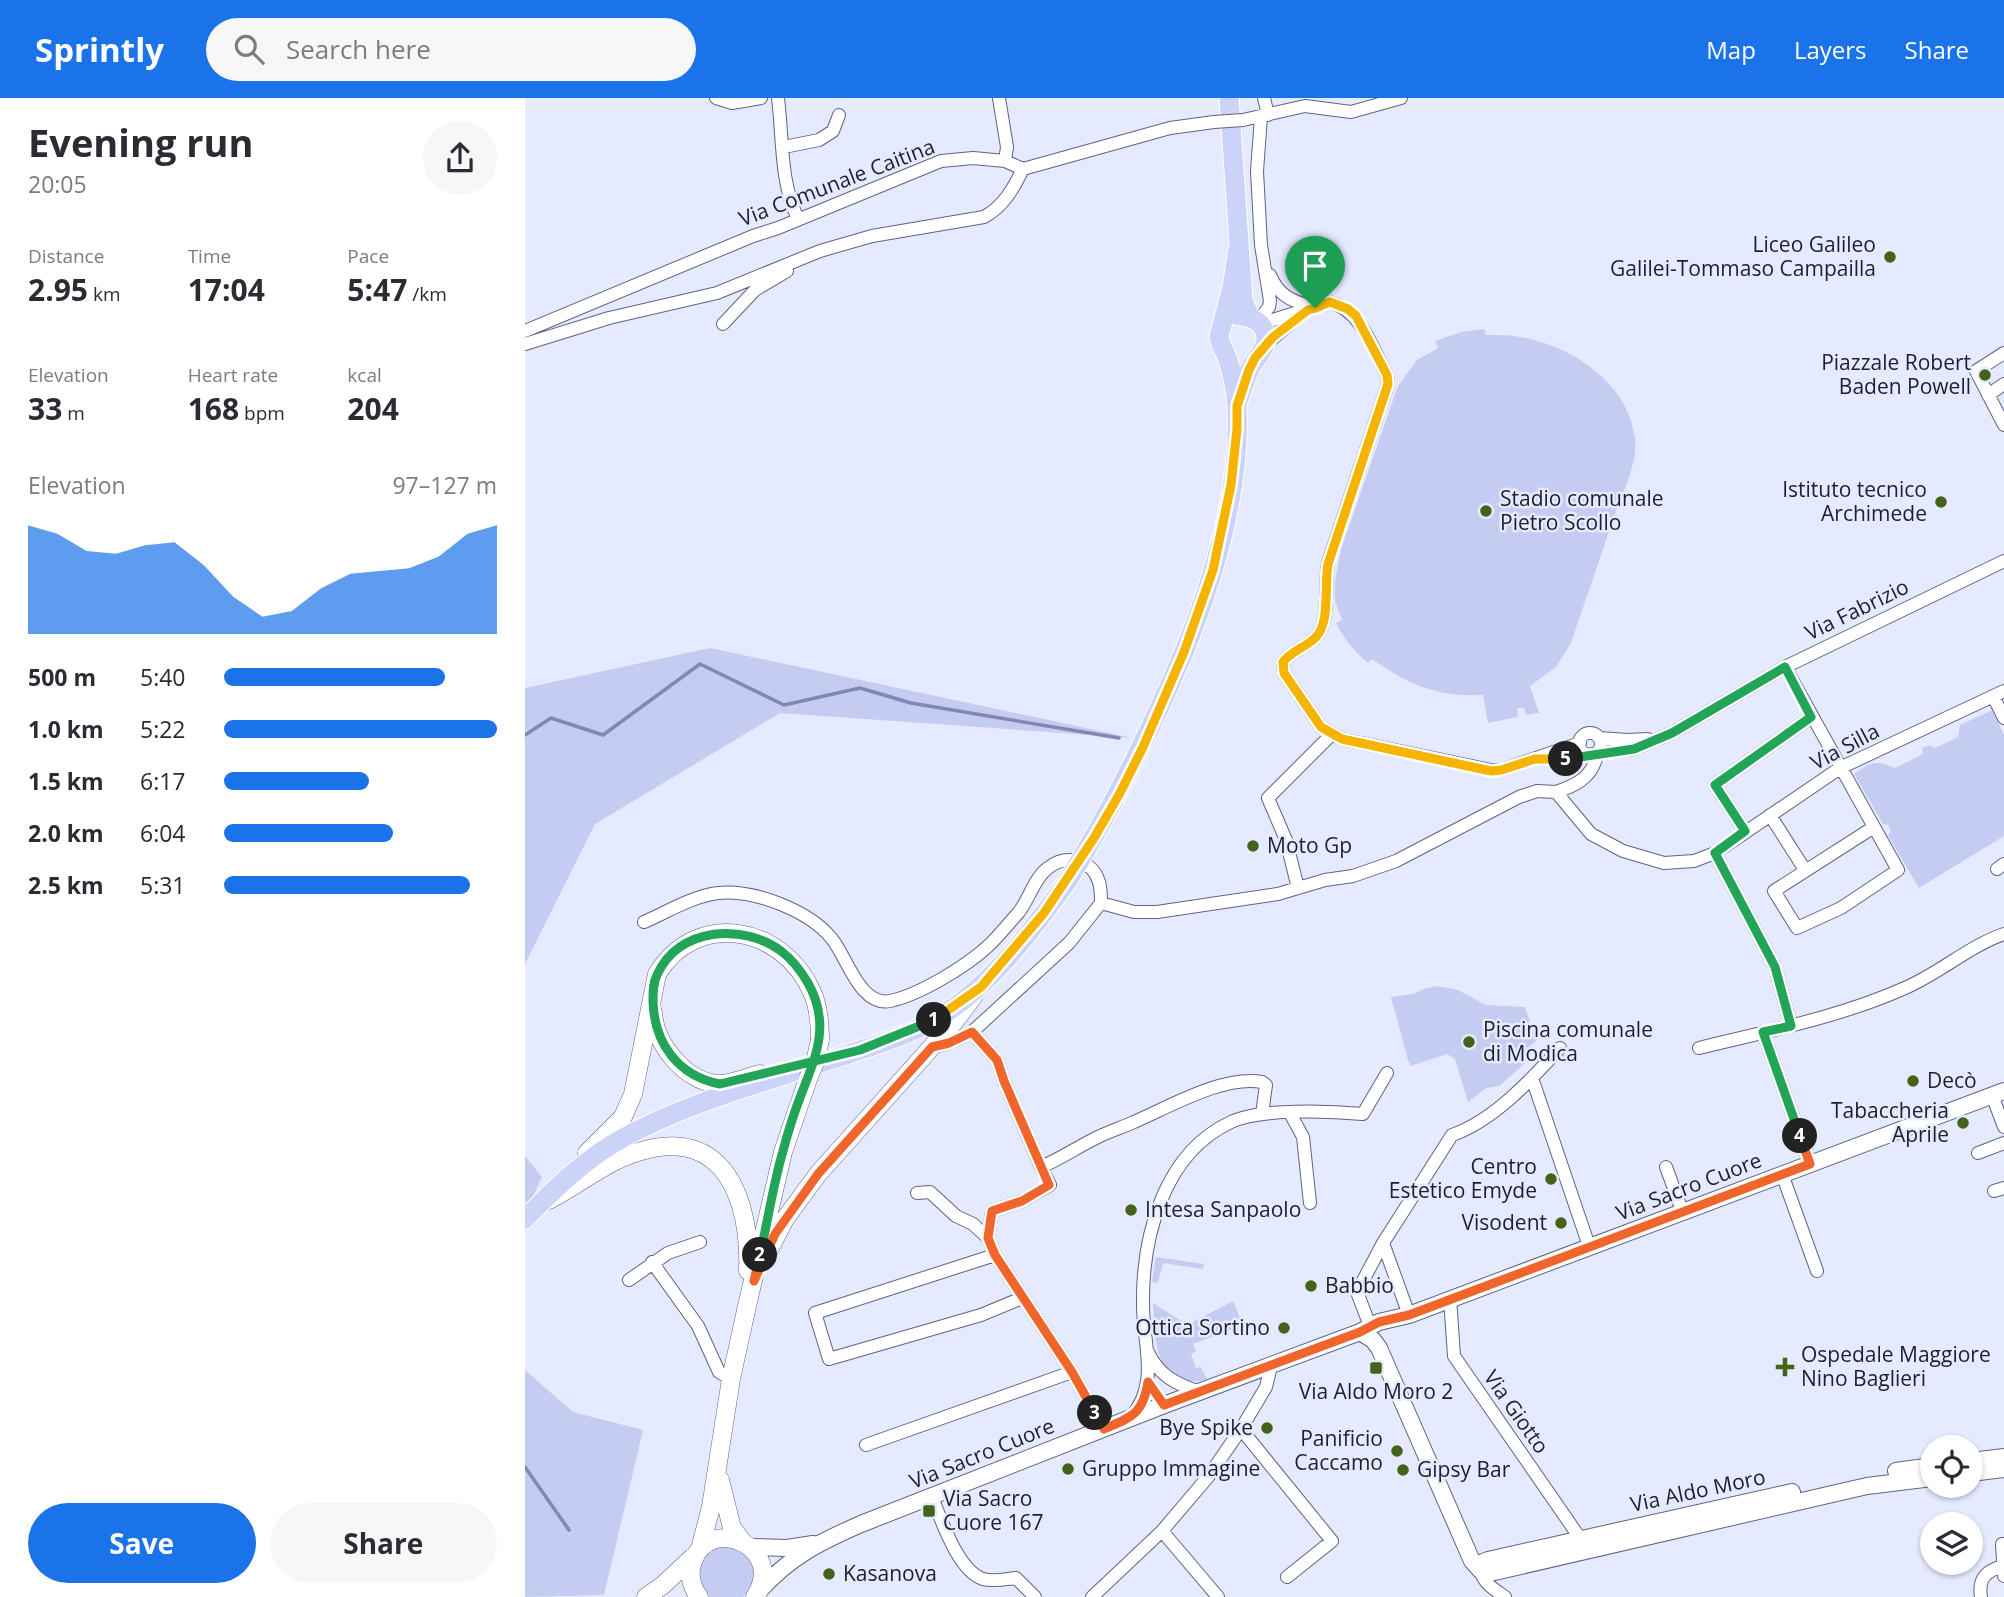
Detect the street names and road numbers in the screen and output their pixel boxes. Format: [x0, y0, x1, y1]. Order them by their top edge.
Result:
street label: Via Comunale Caitina [735, 132, 939, 232]
street label: Via Fabrizio [1800, 572, 1913, 646]
street label: Via Silla [1805, 716, 1884, 776]
street label: Via Sacro Cuore [1612, 1145, 1766, 1227]
street label: Via Giotto [1478, 1364, 1556, 1459]
street label: Via Sacro Cuore [905, 1411, 1058, 1495]
street label: Via Aldo Moro [1628, 1462, 1768, 1518]

